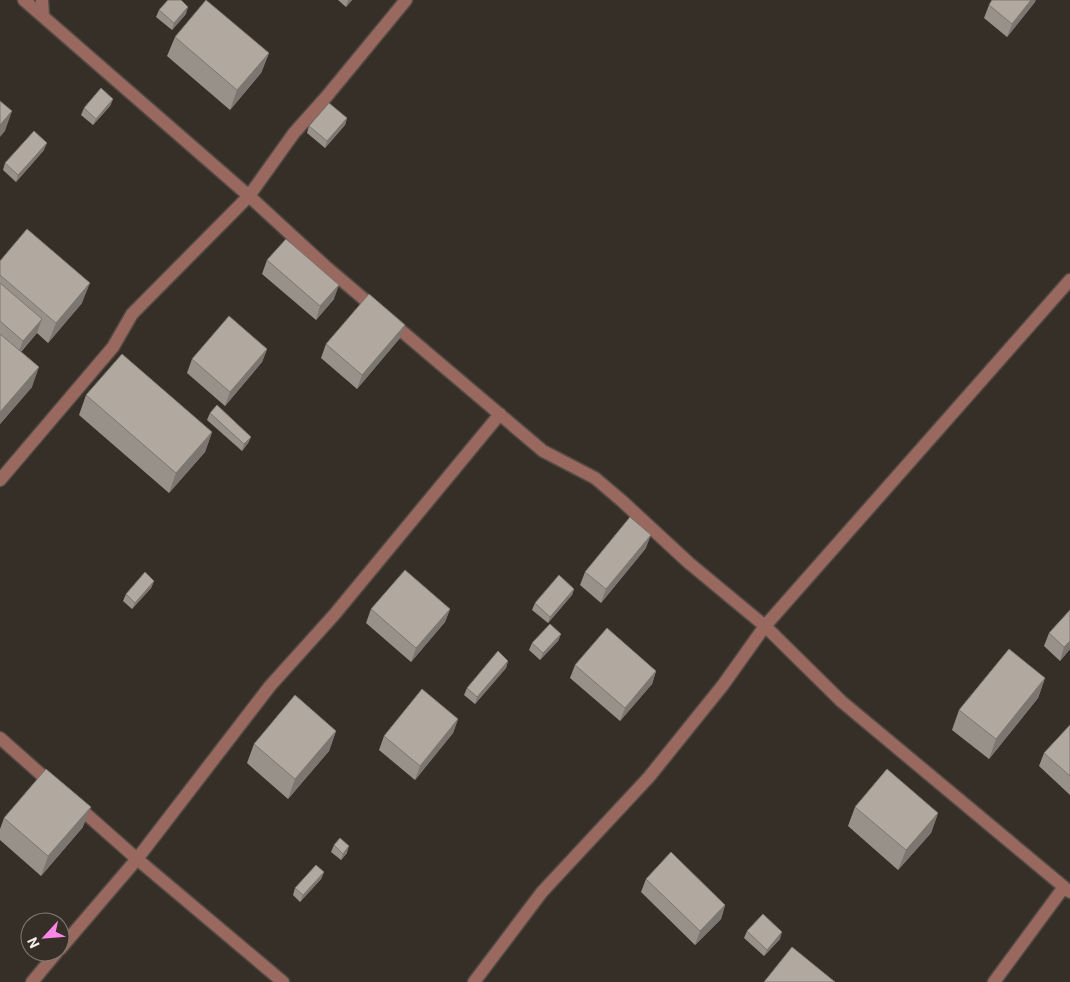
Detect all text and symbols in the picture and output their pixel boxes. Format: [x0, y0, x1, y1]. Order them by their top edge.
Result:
north arrow [20, 912, 70, 962]
text: N [24, 935, 43, 951]

